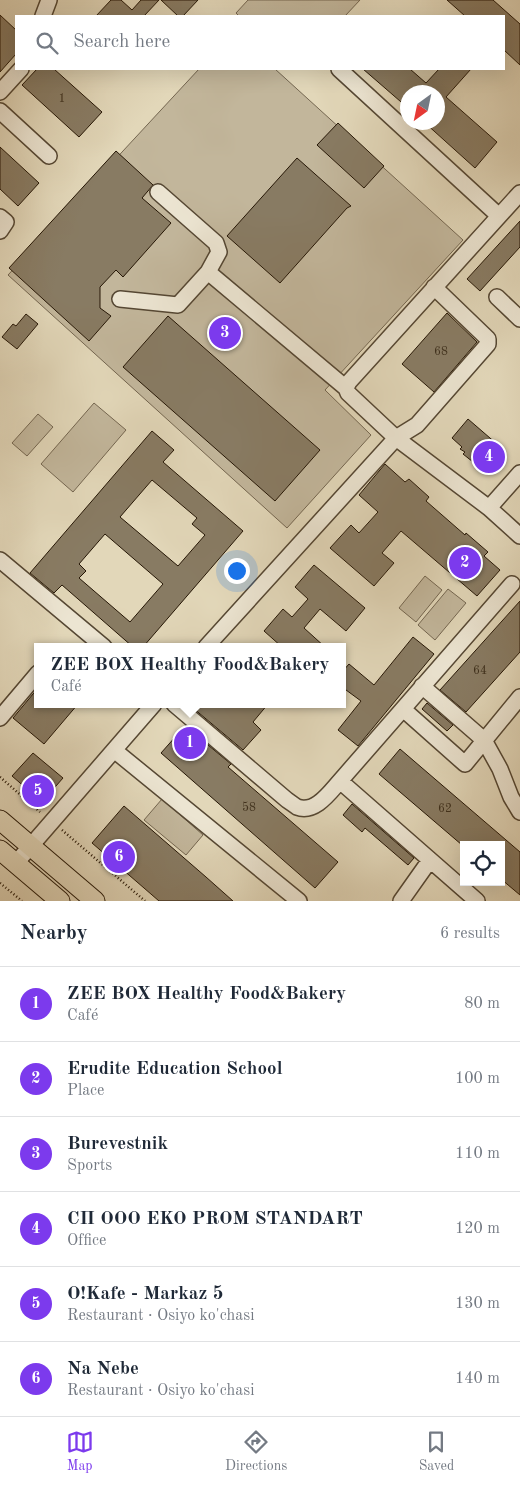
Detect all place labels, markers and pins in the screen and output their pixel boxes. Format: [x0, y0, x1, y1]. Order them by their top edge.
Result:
pin: 3 [209, 314, 241, 352]
pin: 4 [473, 438, 505, 476]
pin: 2 [449, 544, 481, 582]
pin: 1 [174, 724, 206, 762]
pin: 5 [22, 772, 54, 810]
pin: 6 [103, 838, 135, 876]

